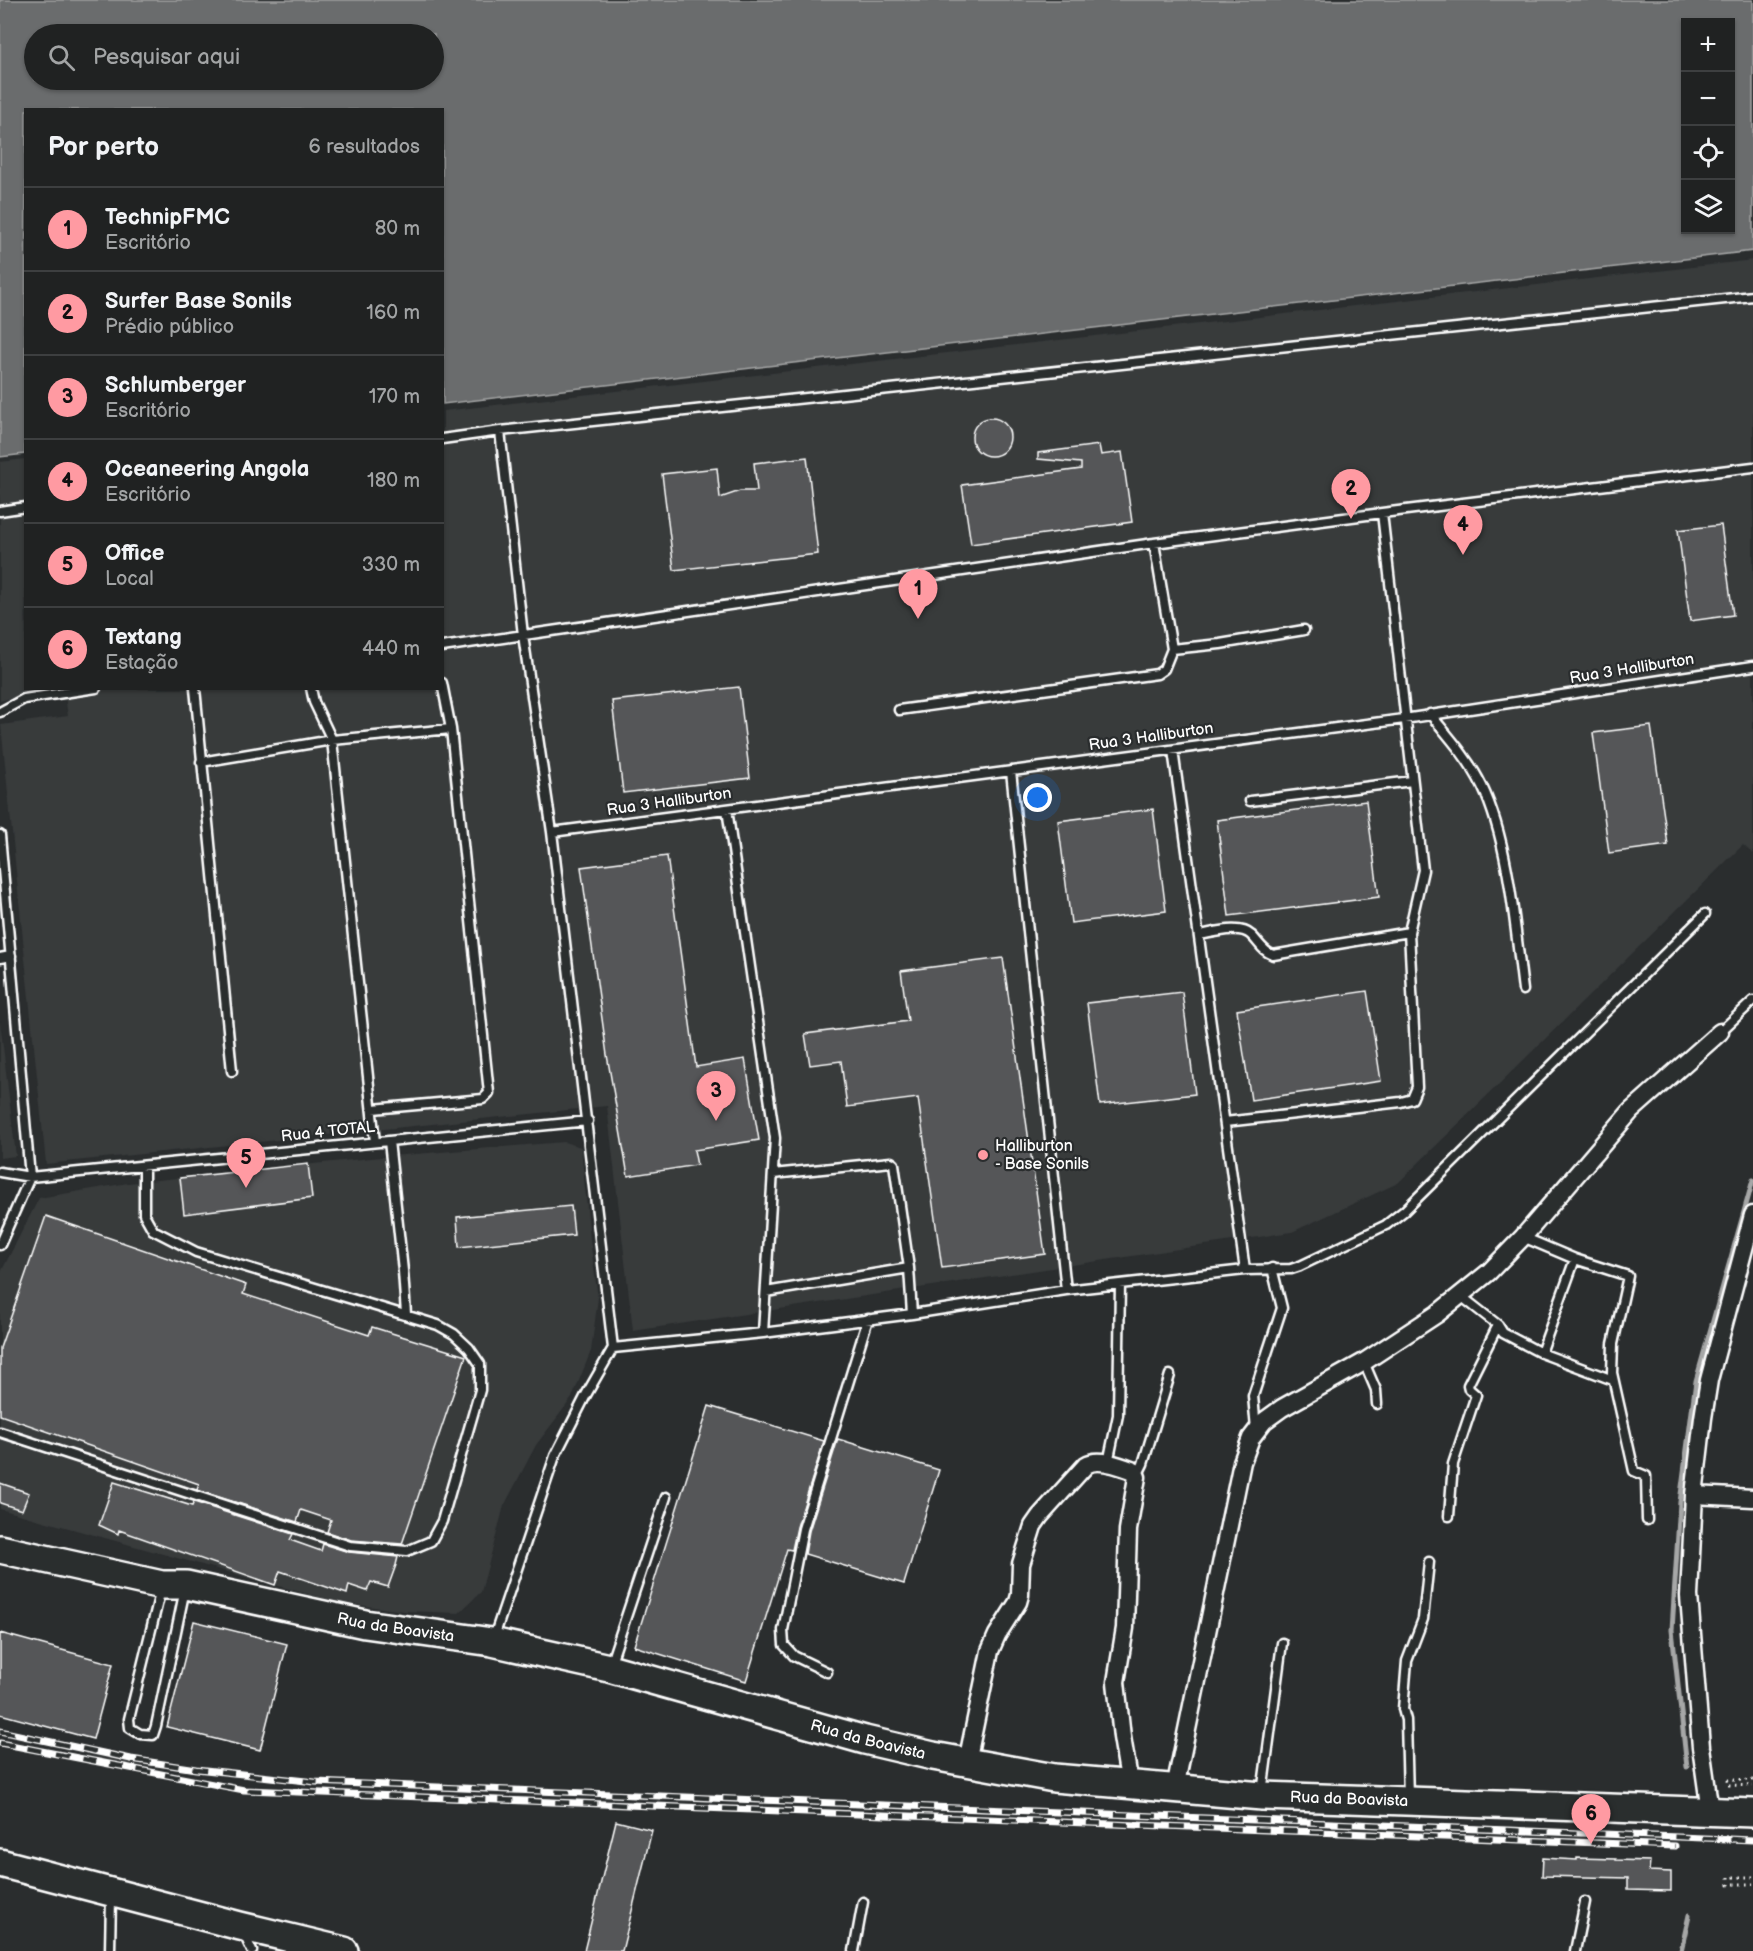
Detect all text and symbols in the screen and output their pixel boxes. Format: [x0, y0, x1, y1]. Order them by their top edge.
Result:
map controls [1681, 18, 1735, 234]
button: + [1681, 18, 1735, 72]
search box [24, 24, 444, 90]
icon: search [45, 41, 78, 74]
text: Pesquisar aqui [93, 44, 240, 71]
button: − [1681, 72, 1735, 126]
button: locate [1681, 126, 1735, 180]
text: Por perto [48, 132, 159, 163]
text: 6 resultados [309, 135, 420, 159]
button: layers [1681, 180, 1735, 234]
text: TechnipFMC [105, 204, 230, 231]
text: 1 [63, 217, 72, 241]
text: 80 m [375, 217, 420, 241]
text: Escritório [105, 231, 191, 255]
text: Surfer Base Sonils [105, 288, 292, 315]
text: 2 [62, 301, 73, 325]
text: 160 m [366, 301, 420, 325]
text: Prédio público [105, 315, 234, 339]
text: Schlumberger [105, 372, 246, 399]
text: 3 [62, 385, 73, 409]
text: 170 m [369, 385, 420, 409]
text: Escritório [105, 399, 191, 423]
text: Oceaneering Angola [105, 456, 309, 483]
text: 4 [62, 469, 73, 493]
text: 180 m [367, 469, 420, 493]
pin: 2 [1332, 470, 1370, 519]
text: Escritório [105, 483, 191, 507]
pin: 4 [1444, 506, 1482, 555]
text: Office [105, 540, 164, 567]
text: 5 [62, 553, 73, 577]
text: 330 m [362, 553, 420, 577]
text: Local [105, 567, 154, 591]
pin: 1 [898, 570, 938, 619]
text: Textang [105, 624, 182, 651]
text: 6 [61, 637, 74, 661]
text: 440 m [362, 637, 420, 661]
street label: Rua 3 Halliburton [1568, 650, 1696, 688]
text: Estação [105, 651, 178, 675]
street label: Rua 3 Halliburton [1087, 719, 1215, 755]
your location [1023, 783, 1052, 812]
street label: Rua 3 Halliburton [605, 784, 733, 820]
pin: 3 [696, 1072, 736, 1121]
street label: Rua 4 TOTAL [280, 1118, 377, 1146]
place label: Halliburton - Base Sonils [995, 1137, 1089, 1174]
pin: 5 [226, 1138, 266, 1188]
marker: Halliburton - Base Sonils [976, 1148, 990, 1162]
street label: Rua da Boavista [335, 1609, 455, 1646]
street label: Rua da Boavista [808, 1716, 927, 1763]
street label: Rua da Boavista [1290, 1787, 1409, 1811]
pin: 6 [1572, 1794, 1610, 1844]

